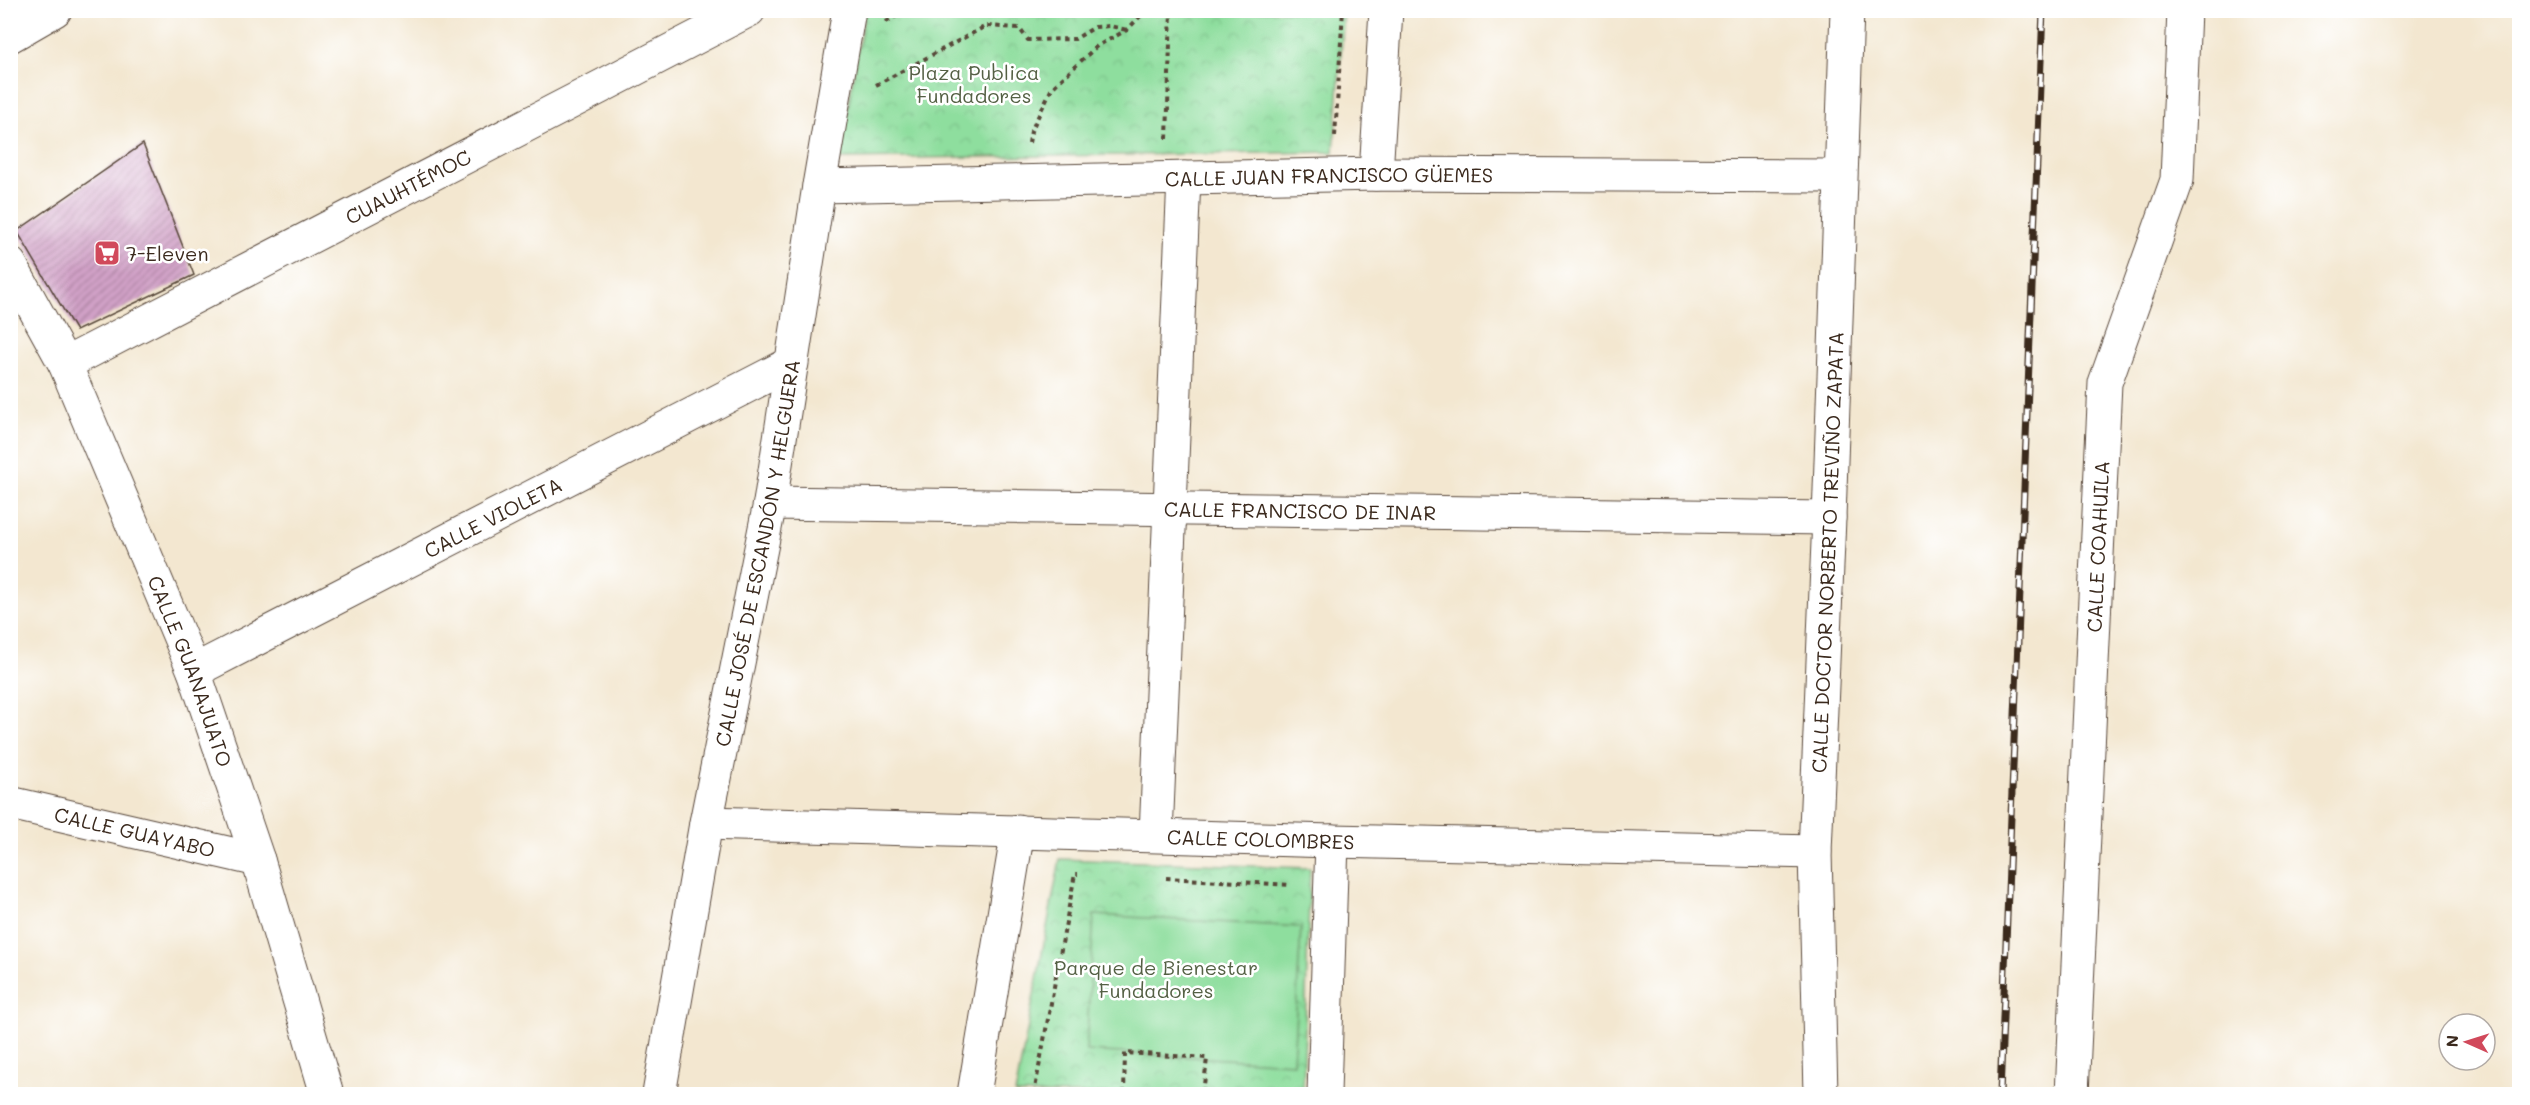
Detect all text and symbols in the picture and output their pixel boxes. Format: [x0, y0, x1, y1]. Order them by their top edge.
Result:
park label: Plaza Publica Fundadores [909, 59, 1039, 108]
street label: CUAUHTÉMOC [341, 143, 475, 230]
street label: CALLE JUAN FRANCISCO GÜEMES [1165, 161, 1493, 192]
supermarket icon: 7-Eleven [92, 238, 122, 268]
place label: 7-Eleven [126, 240, 208, 266]
street label: CALLE DOCTOR NORBERTO TREVIÑO ZAPATA [1805, 331, 1849, 773]
street label: CALLE JOSÉ DE ESCANDÓN Y HELGUERA [709, 358, 805, 749]
street label: CALLE COAHUILA [2080, 460, 2114, 633]
street label: CALLE VIOLETA [419, 471, 566, 563]
street label: CALLE FRANCISCO DE INAR [1164, 496, 1436, 525]
street label: CALLE GUANAJUATO [142, 571, 238, 770]
street label: CALLE GUAYABO [52, 801, 218, 863]
street label: CALLE COLOMBRES [1167, 823, 1355, 855]
park label: Parque de Bienestar Fundadores [1054, 954, 1258, 1003]
north arrow [2437, 1012, 2497, 1072]
text: N [2441, 1035, 2462, 1048]

